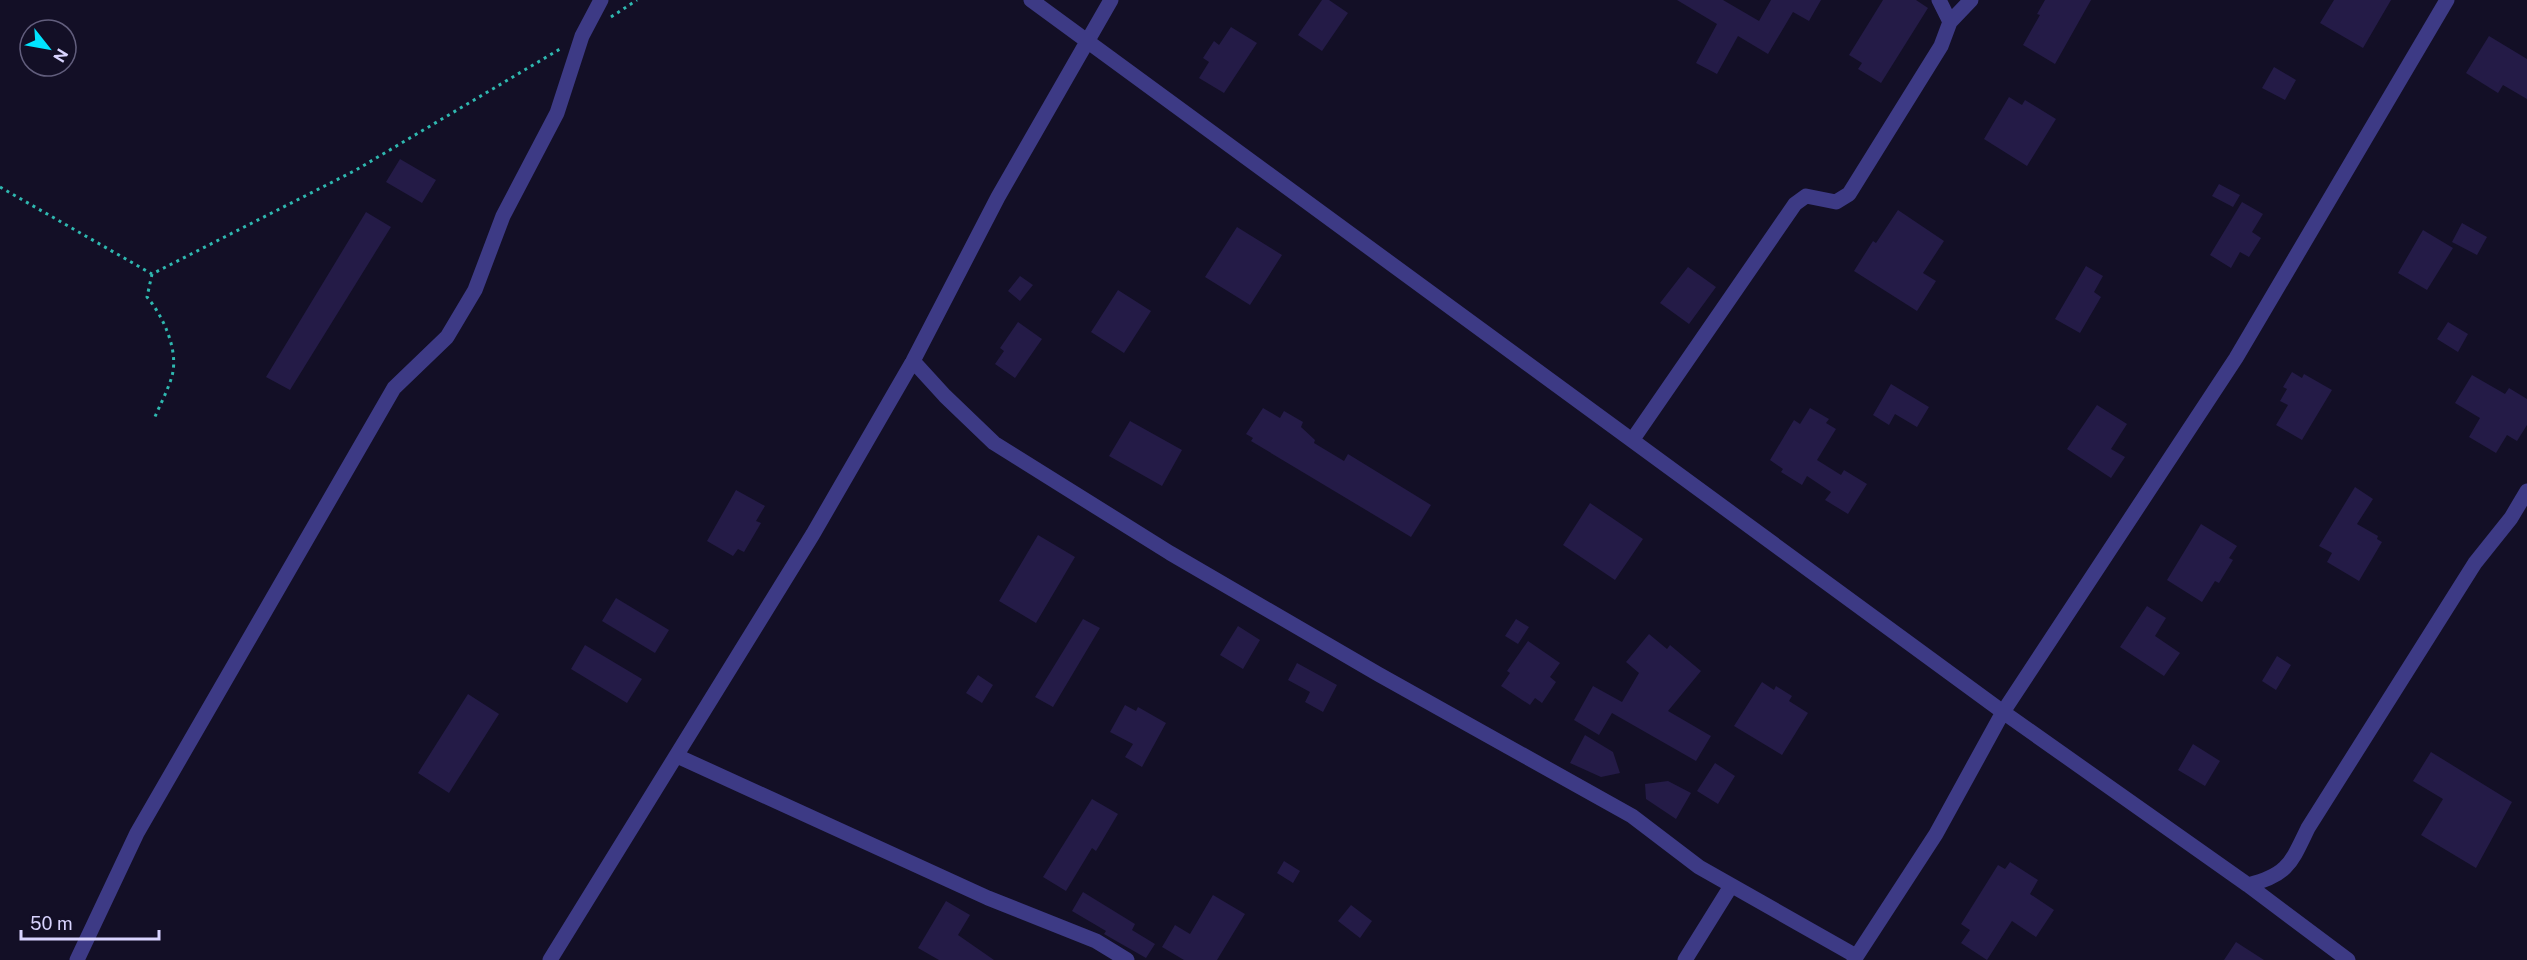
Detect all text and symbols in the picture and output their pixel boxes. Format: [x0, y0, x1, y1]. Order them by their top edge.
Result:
north arrow [18, 18, 78, 78]
text: N [49, 45, 72, 66]
scale bar [21, 903, 159, 941]
text: 50 m [30, 913, 73, 934]

